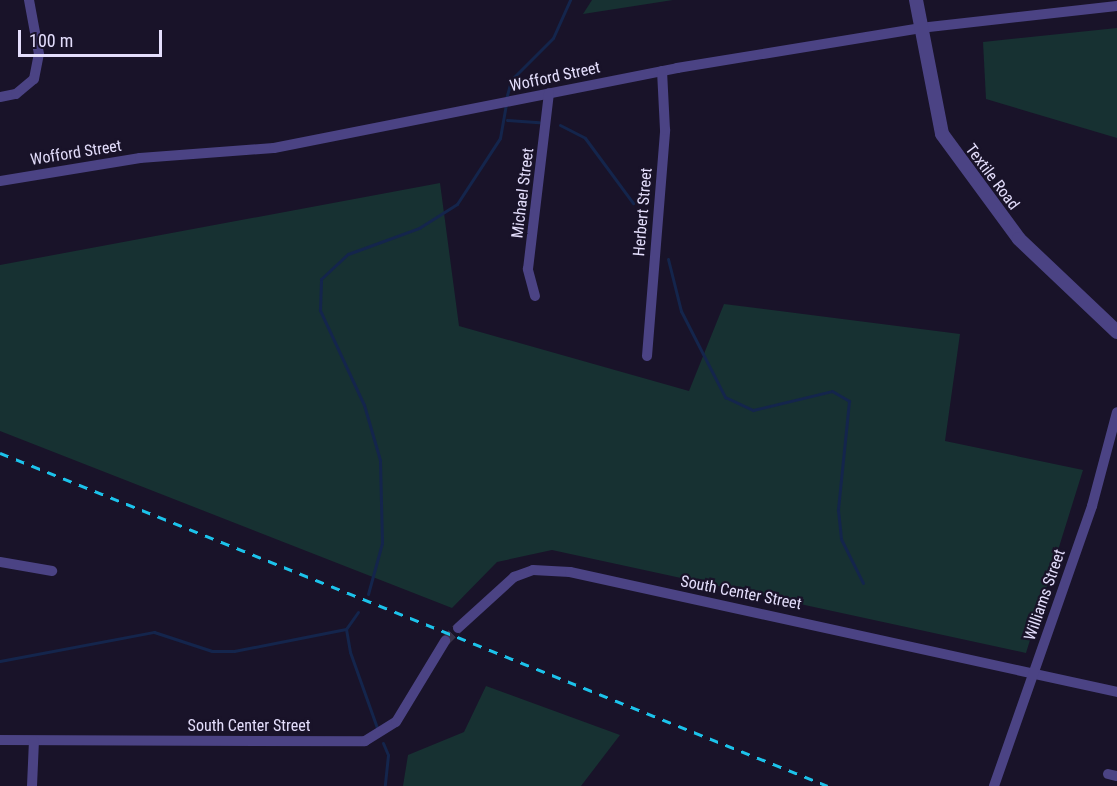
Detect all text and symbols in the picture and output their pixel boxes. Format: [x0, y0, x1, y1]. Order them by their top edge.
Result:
scale bar [21, 18, 165, 56]
text: 100 m [29, 30, 73, 51]
street label: Wofford Street [508, 58, 602, 96]
street label: Wofford Street [29, 136, 123, 170]
street label: Textile Road [961, 140, 1023, 214]
street label: Michael Street [508, 147, 538, 239]
street label: Herbert Street [630, 167, 656, 257]
street label: Williams Street [1020, 547, 1070, 643]
street label: South Center Street [679, 572, 803, 614]
street label: South Center Street [188, 716, 310, 736]

